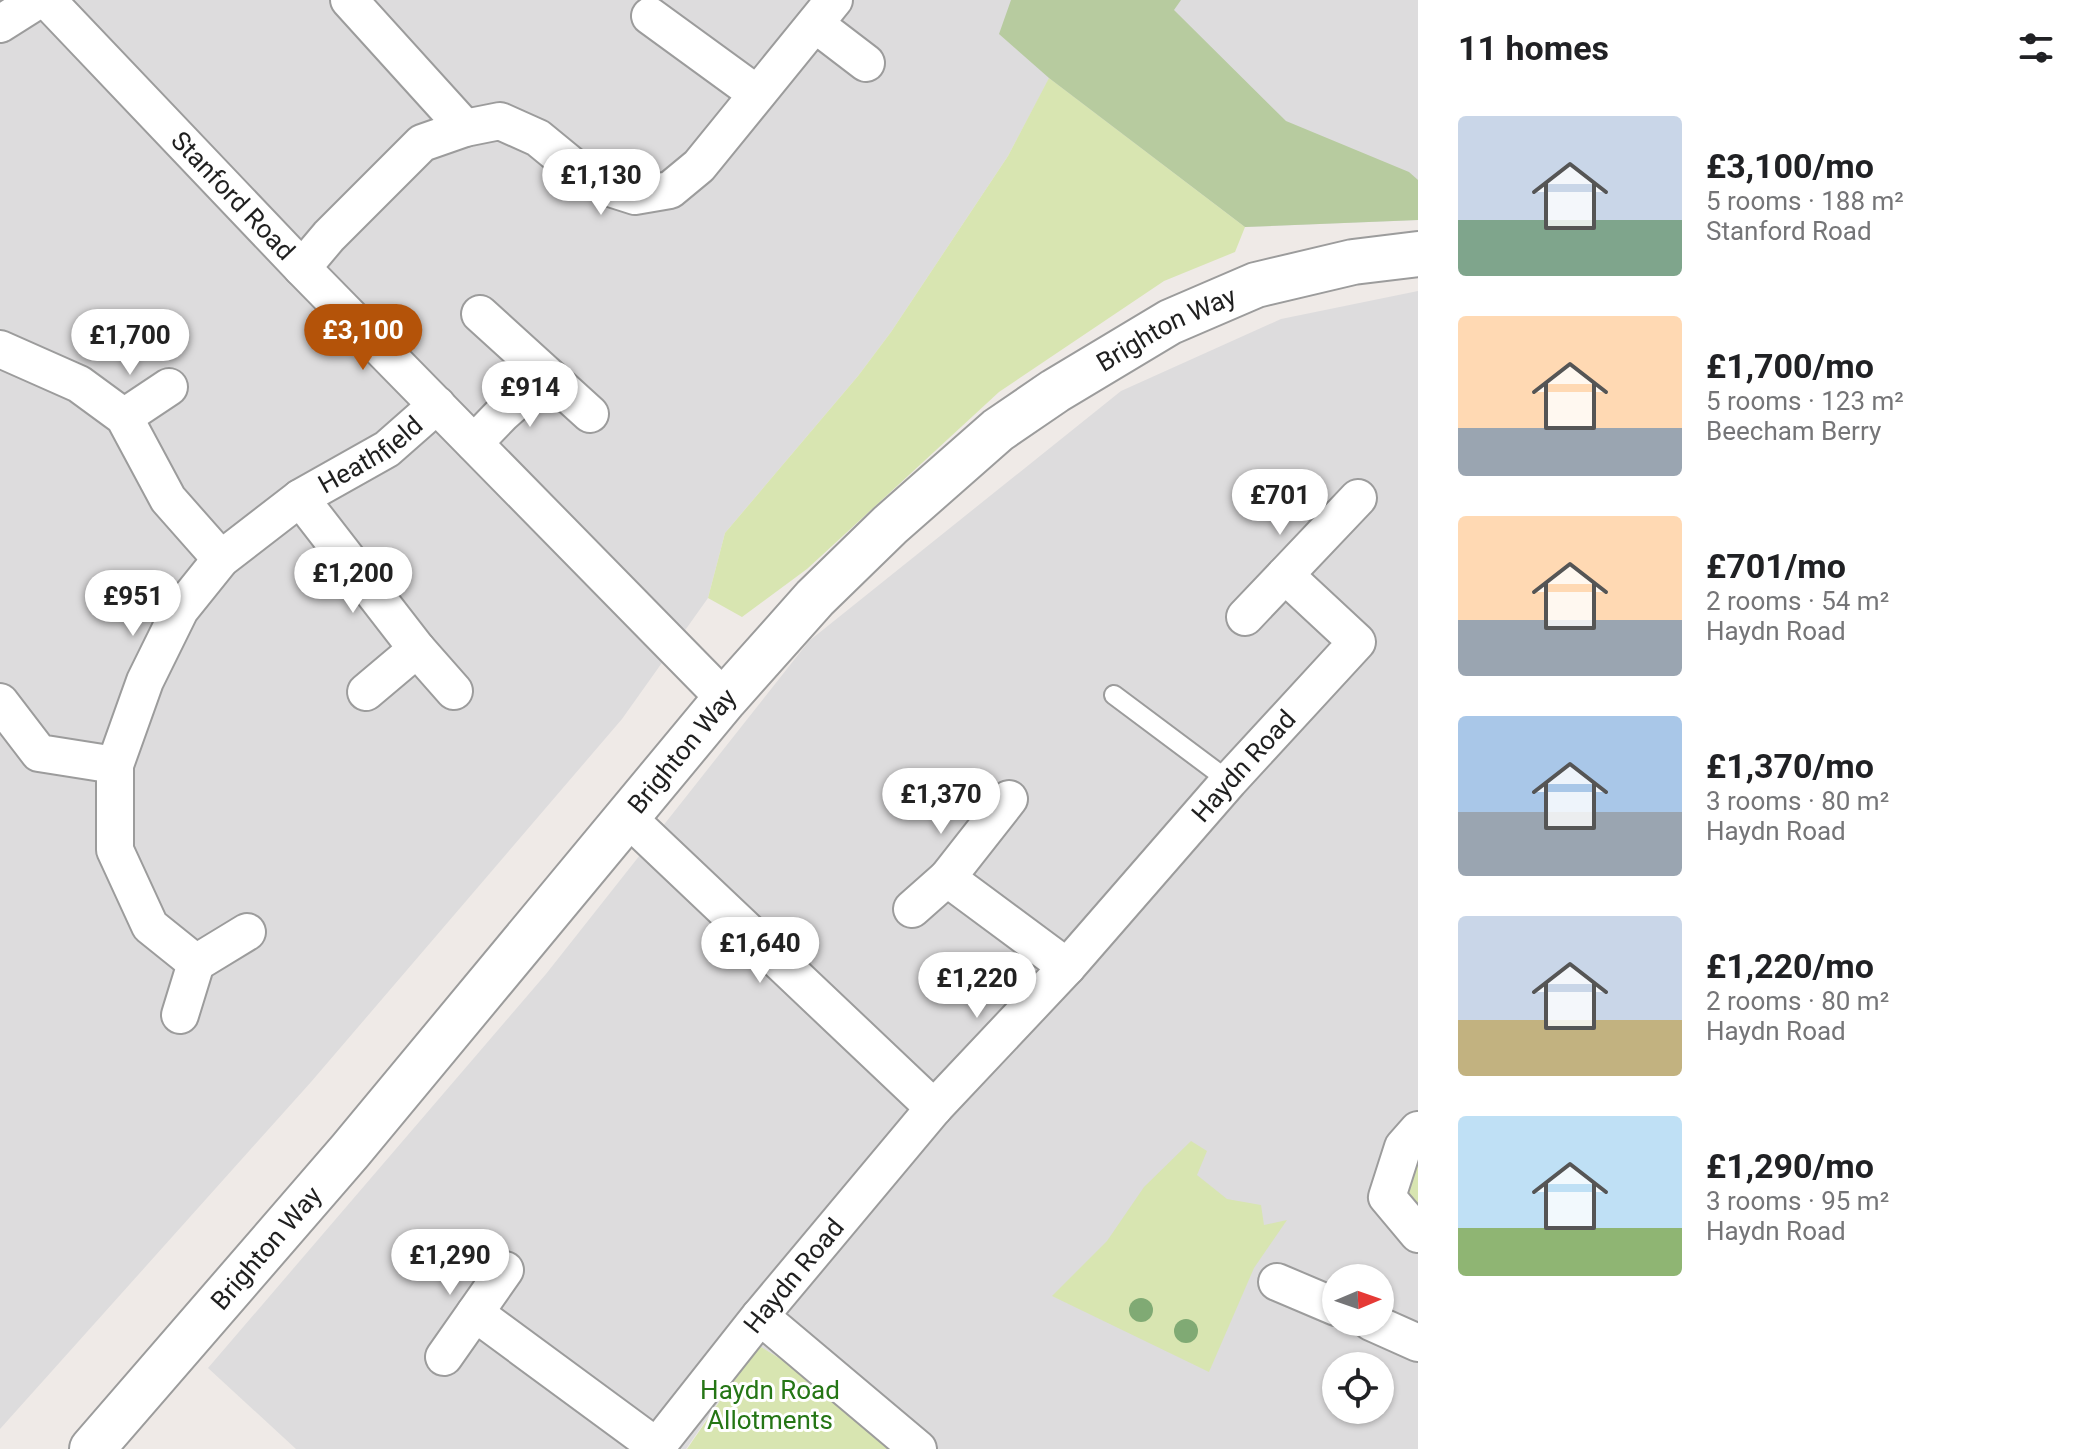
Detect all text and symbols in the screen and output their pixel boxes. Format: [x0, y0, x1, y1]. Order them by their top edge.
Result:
icon: filters [2014, 26, 2058, 70]
text: 11 homes [1458, 28, 1609, 68]
street label: Stanford Road [165, 125, 301, 266]
text: £3,100/mo [1706, 146, 1874, 186]
icon: home [1522, 148, 1618, 244]
pin: £1,130 [536, 149, 666, 217]
text: £1,130 [560, 160, 642, 190]
text: 5 rooms · 188 m² [1706, 186, 1904, 216]
text: Stanford Road [1706, 216, 1872, 246]
street label: Brighton Way [1091, 281, 1240, 378]
pin: £3,100 [298, 304, 428, 372]
pin: £1,700 [65, 309, 195, 377]
text: £3,100 [322, 315, 404, 345]
text: £1,700 [89, 320, 171, 350]
text: £1,700/mo [1706, 346, 1874, 386]
icon: home [1522, 348, 1618, 444]
pin: £914 [483, 361, 577, 429]
text: £914 [500, 372, 560, 402]
text: 5 rooms · 123 m² [1706, 386, 1904, 416]
street label: Heathfield [313, 410, 429, 500]
text: Beecham Berry [1706, 416, 1881, 446]
pin: £701 [1233, 469, 1327, 537]
text: £701 [1250, 480, 1310, 510]
text: £701/mo [1706, 546, 1846, 586]
pin: £1,200 [288, 547, 418, 615]
icon: home [1522, 548, 1618, 644]
text: £1,200 [312, 558, 394, 588]
pin: £951 [86, 570, 180, 638]
text: £951 [103, 581, 163, 611]
text: 2 rooms · 54 m² [1706, 586, 1889, 616]
text: Haydn Road [1706, 616, 1846, 646]
street label: Brighton Way [621, 682, 742, 819]
street label: Haydn Road [1185, 704, 1302, 828]
text: £1,370/mo [1706, 746, 1874, 786]
icon: home [1522, 748, 1618, 844]
pin: £1,370 [876, 768, 1006, 836]
text: £1,370 [900, 779, 982, 809]
text: 3 rooms · 80 m² [1706, 786, 1889, 816]
text: Haydn Road [1706, 816, 1846, 846]
pin: £1,640 [695, 917, 825, 985]
text: £1,640 [719, 928, 801, 958]
text: £1,220/mo [1706, 946, 1874, 986]
icon: home [1522, 948, 1618, 1044]
pin: £1,220 [912, 952, 1042, 1020]
text: £1,220 [936, 963, 1018, 993]
text: 2 rooms · 80 m² [1706, 986, 1889, 1016]
text: Haydn Road [1706, 1016, 1846, 1046]
text: £1,290/mo [1706, 1146, 1874, 1186]
icon: home [1522, 1148, 1618, 1244]
street label: Brighton Way [205, 1180, 328, 1316]
text: 3 rooms · 95 m² [1706, 1186, 1889, 1216]
street label: Haydn Road [737, 1212, 850, 1339]
text: Haydn Road [1706, 1216, 1846, 1246]
pin: £1,290 [385, 1229, 515, 1297]
text: £1,290 [409, 1240, 491, 1270]
north arrow [1322, 1264, 1394, 1336]
map controls [1322, 1264, 1394, 1424]
button: locate [1322, 1352, 1394, 1424]
park label: Haydn Road Allotments [700, 1375, 840, 1435]

